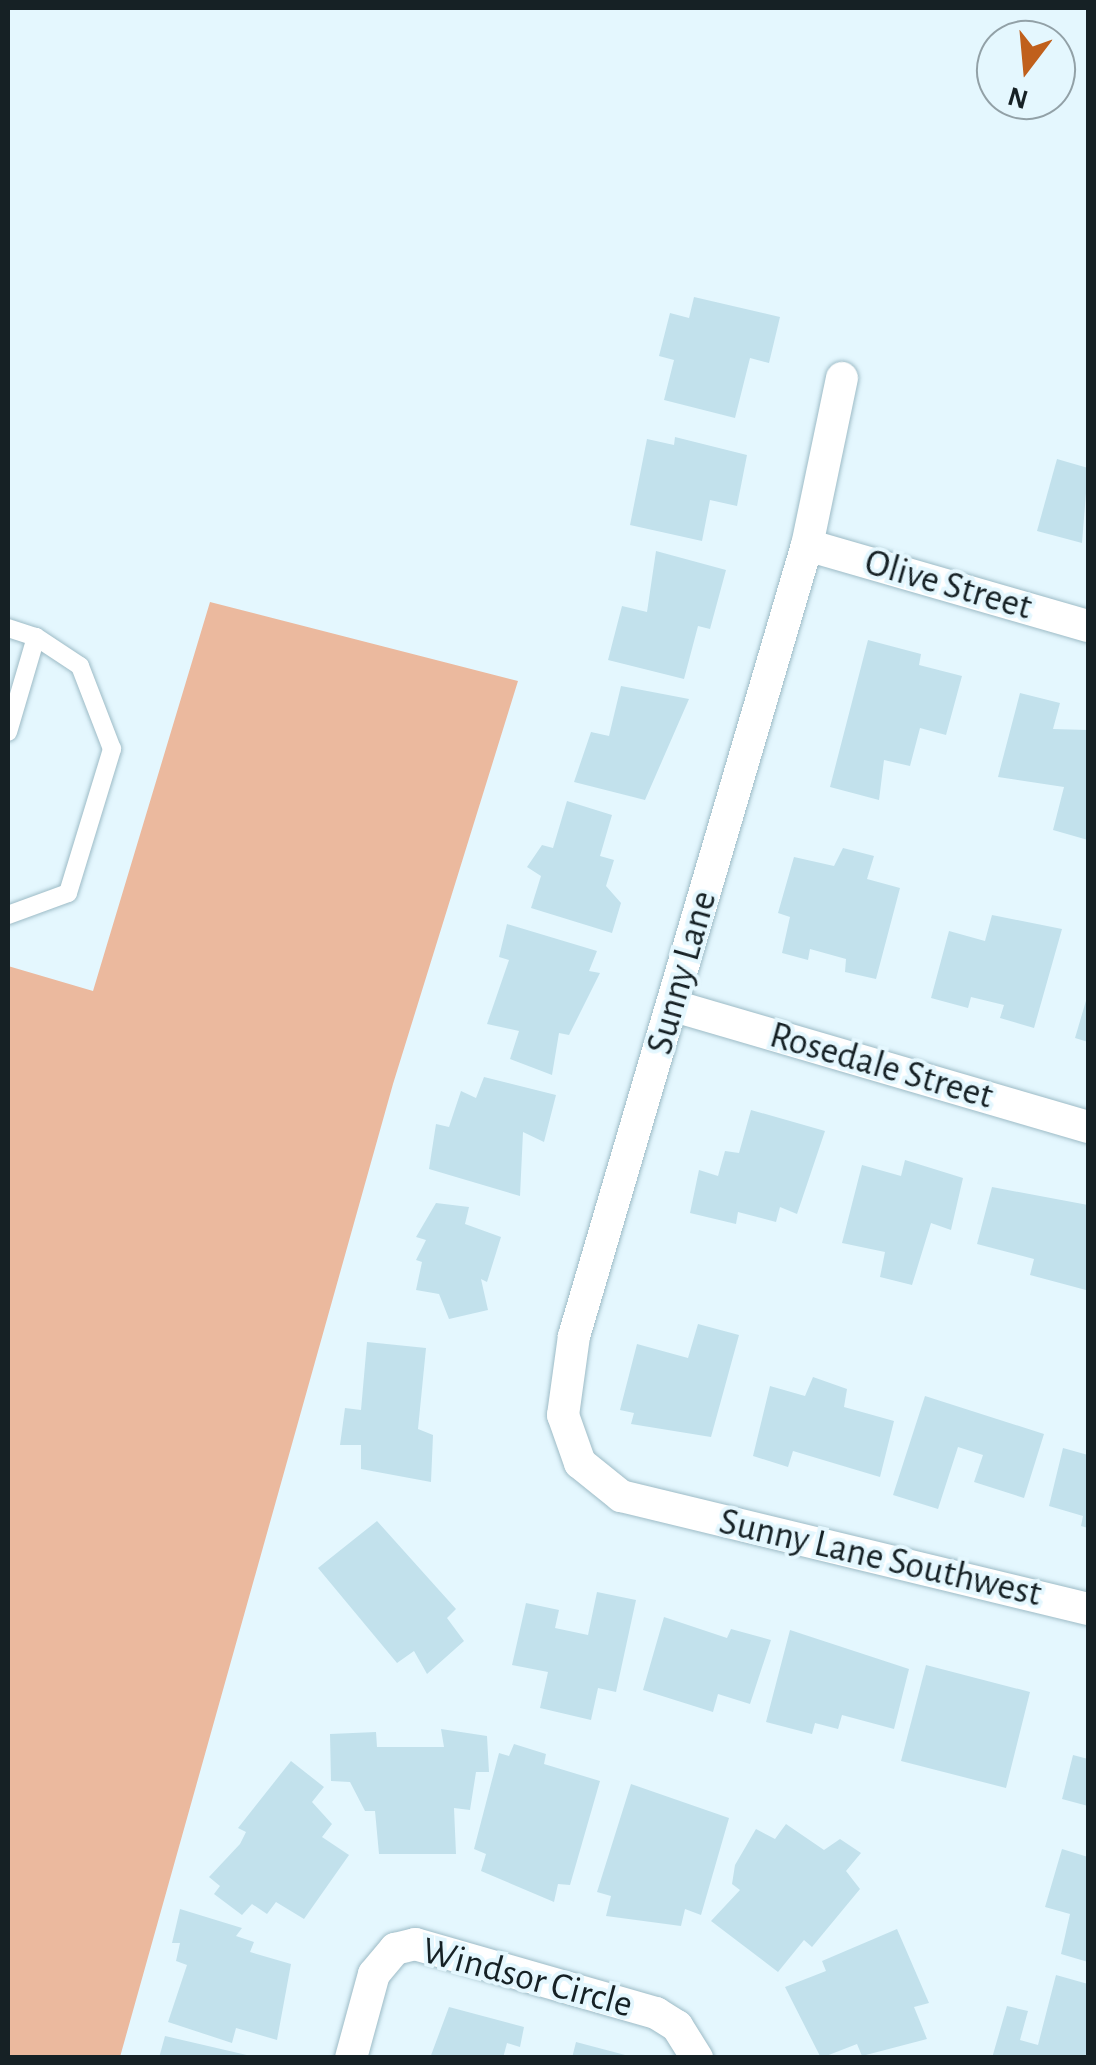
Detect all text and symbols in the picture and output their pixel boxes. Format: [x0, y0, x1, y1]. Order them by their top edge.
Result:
north arrow [976, 20, 1076, 120]
text: N [1005, 81, 1031, 113]
street label: Olive Street [859, 540, 1037, 632]
street label: Sunny Lane [638, 886, 728, 1060]
street label: Rosedale Street [764, 1013, 998, 1121]
street label: Sunny Lane Southwest [715, 1500, 1045, 1618]
street label: Windsor Circle [417, 1929, 637, 2029]

